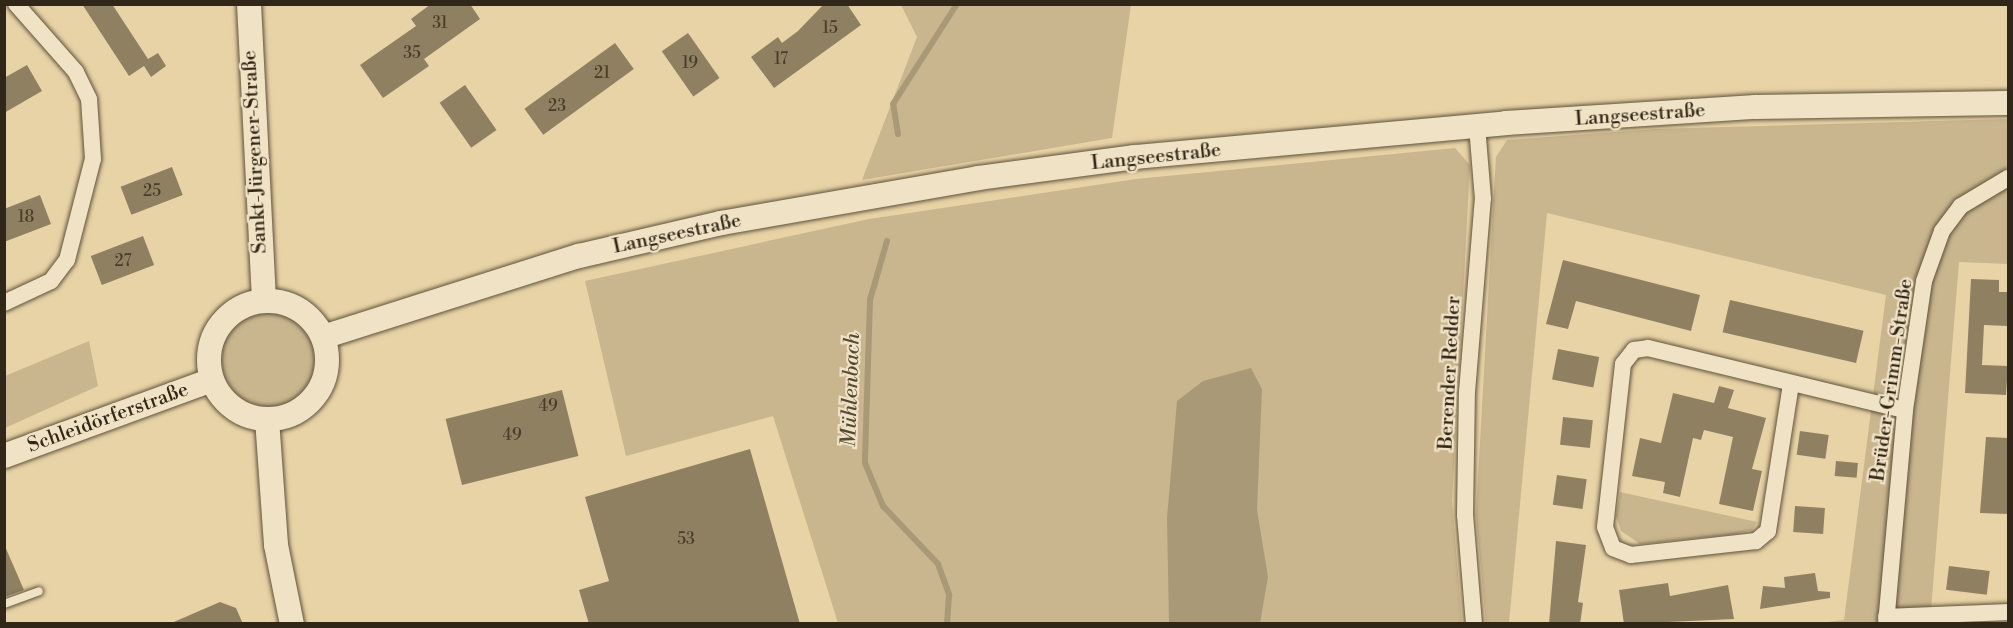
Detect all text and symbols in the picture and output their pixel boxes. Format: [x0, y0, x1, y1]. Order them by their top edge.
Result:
house number: 31 [432, 13, 448, 33]
house number: 15 [822, 18, 838, 38]
house number: 35 [403, 43, 421, 63]
house number: 17 [774, 49, 788, 69]
street label: Sankt-Jürgener-Straße [238, 50, 272, 254]
house number: 19 [682, 53, 698, 73]
house number: 21 [594, 63, 610, 83]
house number: 23 [548, 96, 566, 116]
street label: Langseestraße [1574, 98, 1706, 132]
street label: Langseestraße [1090, 138, 1222, 176]
house number: 25 [143, 181, 161, 201]
house number: 18 [18, 207, 34, 227]
street label: Langseestraße [611, 209, 743, 259]
house number: 27 [114, 251, 132, 271]
street label: Brüder-Grimm-Straße [1866, 277, 1918, 483]
street label: Berender Redder [1434, 295, 1466, 451]
water label: Mühlenbach [836, 333, 866, 447]
street label: Schleidörferstraße [24, 378, 192, 458]
house number: 49 [538, 396, 558, 416]
house number: 49 [502, 425, 522, 445]
house number: 53 [677, 529, 695, 549]

